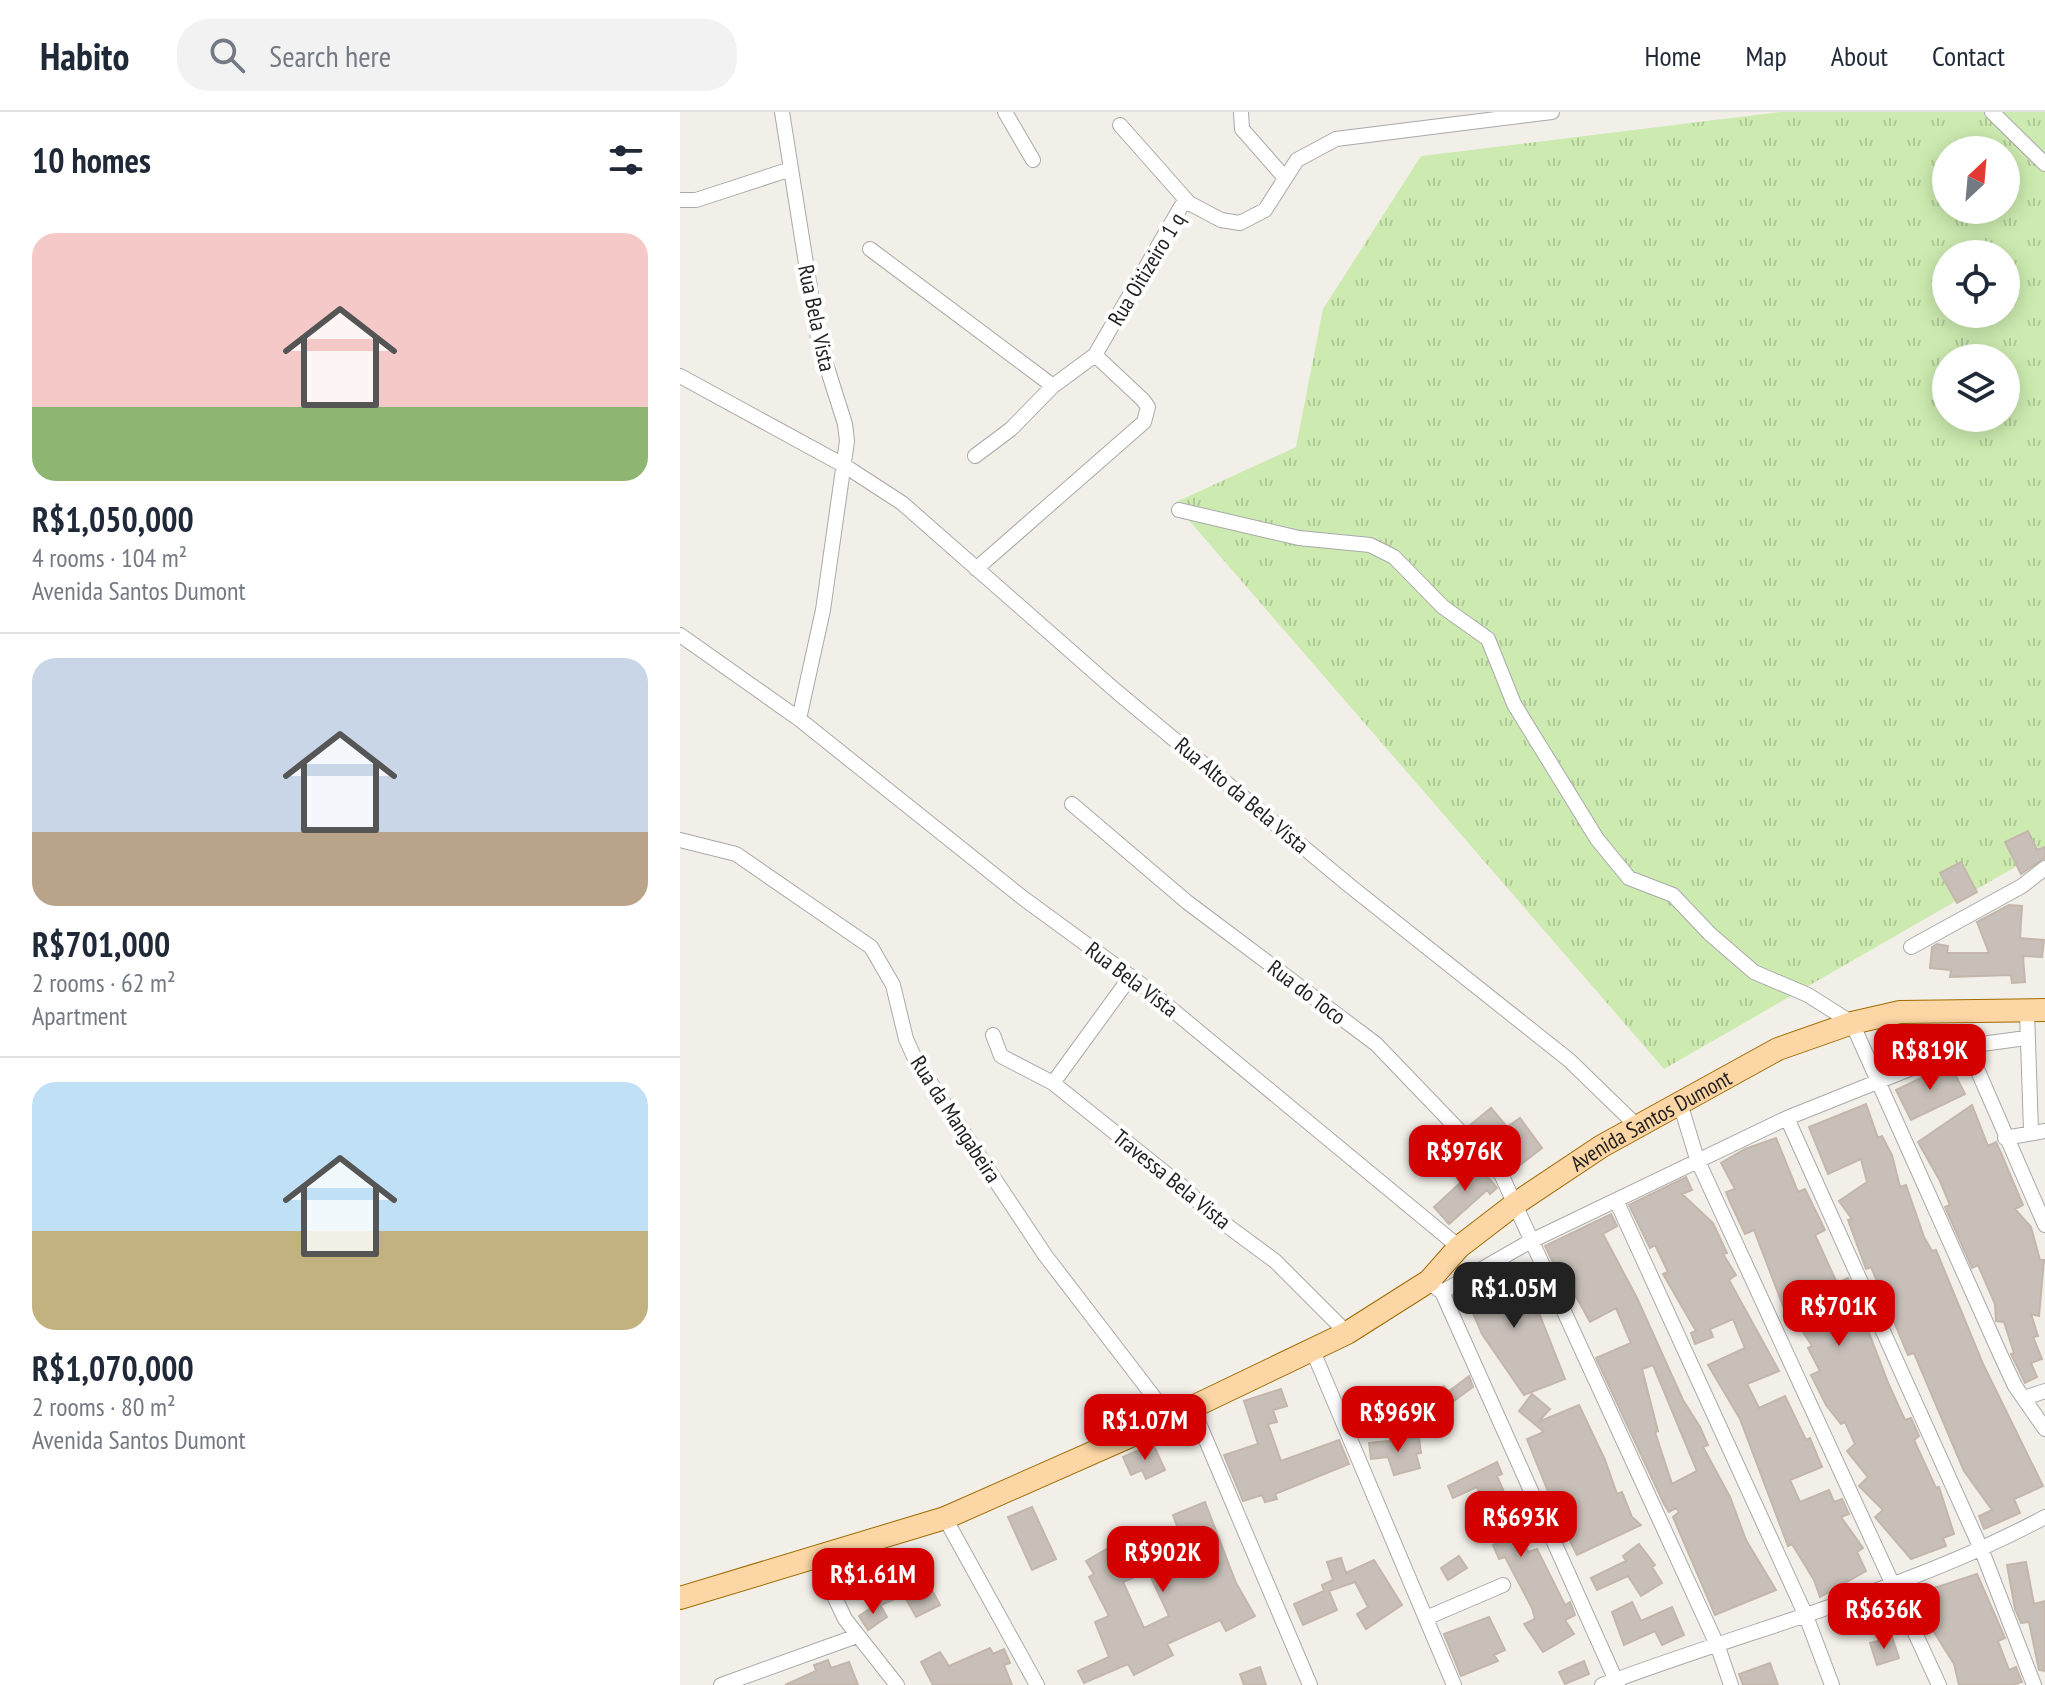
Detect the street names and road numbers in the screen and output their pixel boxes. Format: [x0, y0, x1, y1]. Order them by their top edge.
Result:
street label: Rua Oitizeiro 1 q [1101, 207, 1191, 331]
street label: Rua Bela Vista [792, 262, 842, 374]
street label: Rua Alto da Bela Vista [1169, 731, 1315, 859]
street label: Rua Bela Vista [1080, 935, 1184, 1023]
street label: Rua do Toco [1262, 954, 1352, 1030]
street label: Rua da Mangabeira [905, 1050, 1007, 1188]
street label: Avenida Santos Dumont [1565, 1064, 1736, 1177]
street label: Travessa Bela Vista [1107, 1123, 1237, 1235]

